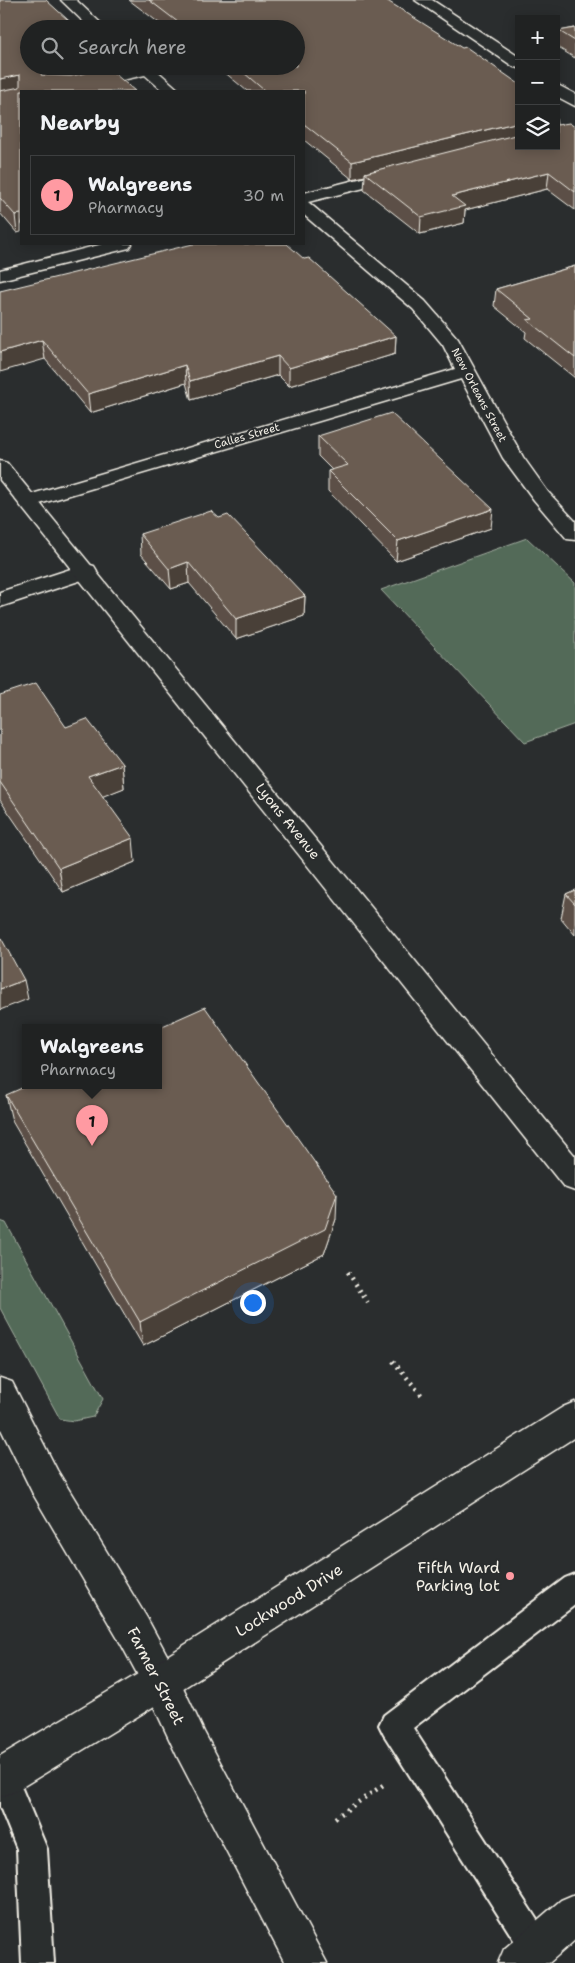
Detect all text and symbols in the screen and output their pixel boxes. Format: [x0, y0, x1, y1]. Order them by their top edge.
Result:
map controls [515, 15, 560, 150]
button: + [515, 15, 560, 60]
search box [20, 20, 305, 75]
icon: search [38, 34, 66, 62]
text: Search here [78, 35, 187, 60]
button: − [515, 60, 560, 105]
button: layers [515, 105, 560, 150]
text: Nearby [40, 109, 120, 137]
text: Walgreens [88, 172, 192, 197]
text: 1 [53, 185, 61, 206]
text: 30 m [243, 185, 284, 206]
text: Pharmacy [88, 197, 164, 218]
street label: New Orleans Street [448, 345, 510, 445]
street label: Calles Street [212, 419, 282, 453]
street label: Lyons Avenue [252, 779, 324, 863]
popup [22, 1024, 162, 1089]
text: Walgreens [40, 1034, 144, 1059]
text: Pharmacy [40, 1059, 116, 1080]
pin: 1 [76, 1105, 108, 1146]
your location [240, 1290, 266, 1316]
place label: Fifth Ward Parking lot [416, 1557, 500, 1596]
street label: Lockwood Drive [231, 1559, 347, 1641]
marker: Fifth Ward Parking lot [504, 1570, 516, 1582]
street label: Farmer Street [122, 1623, 190, 1729]

